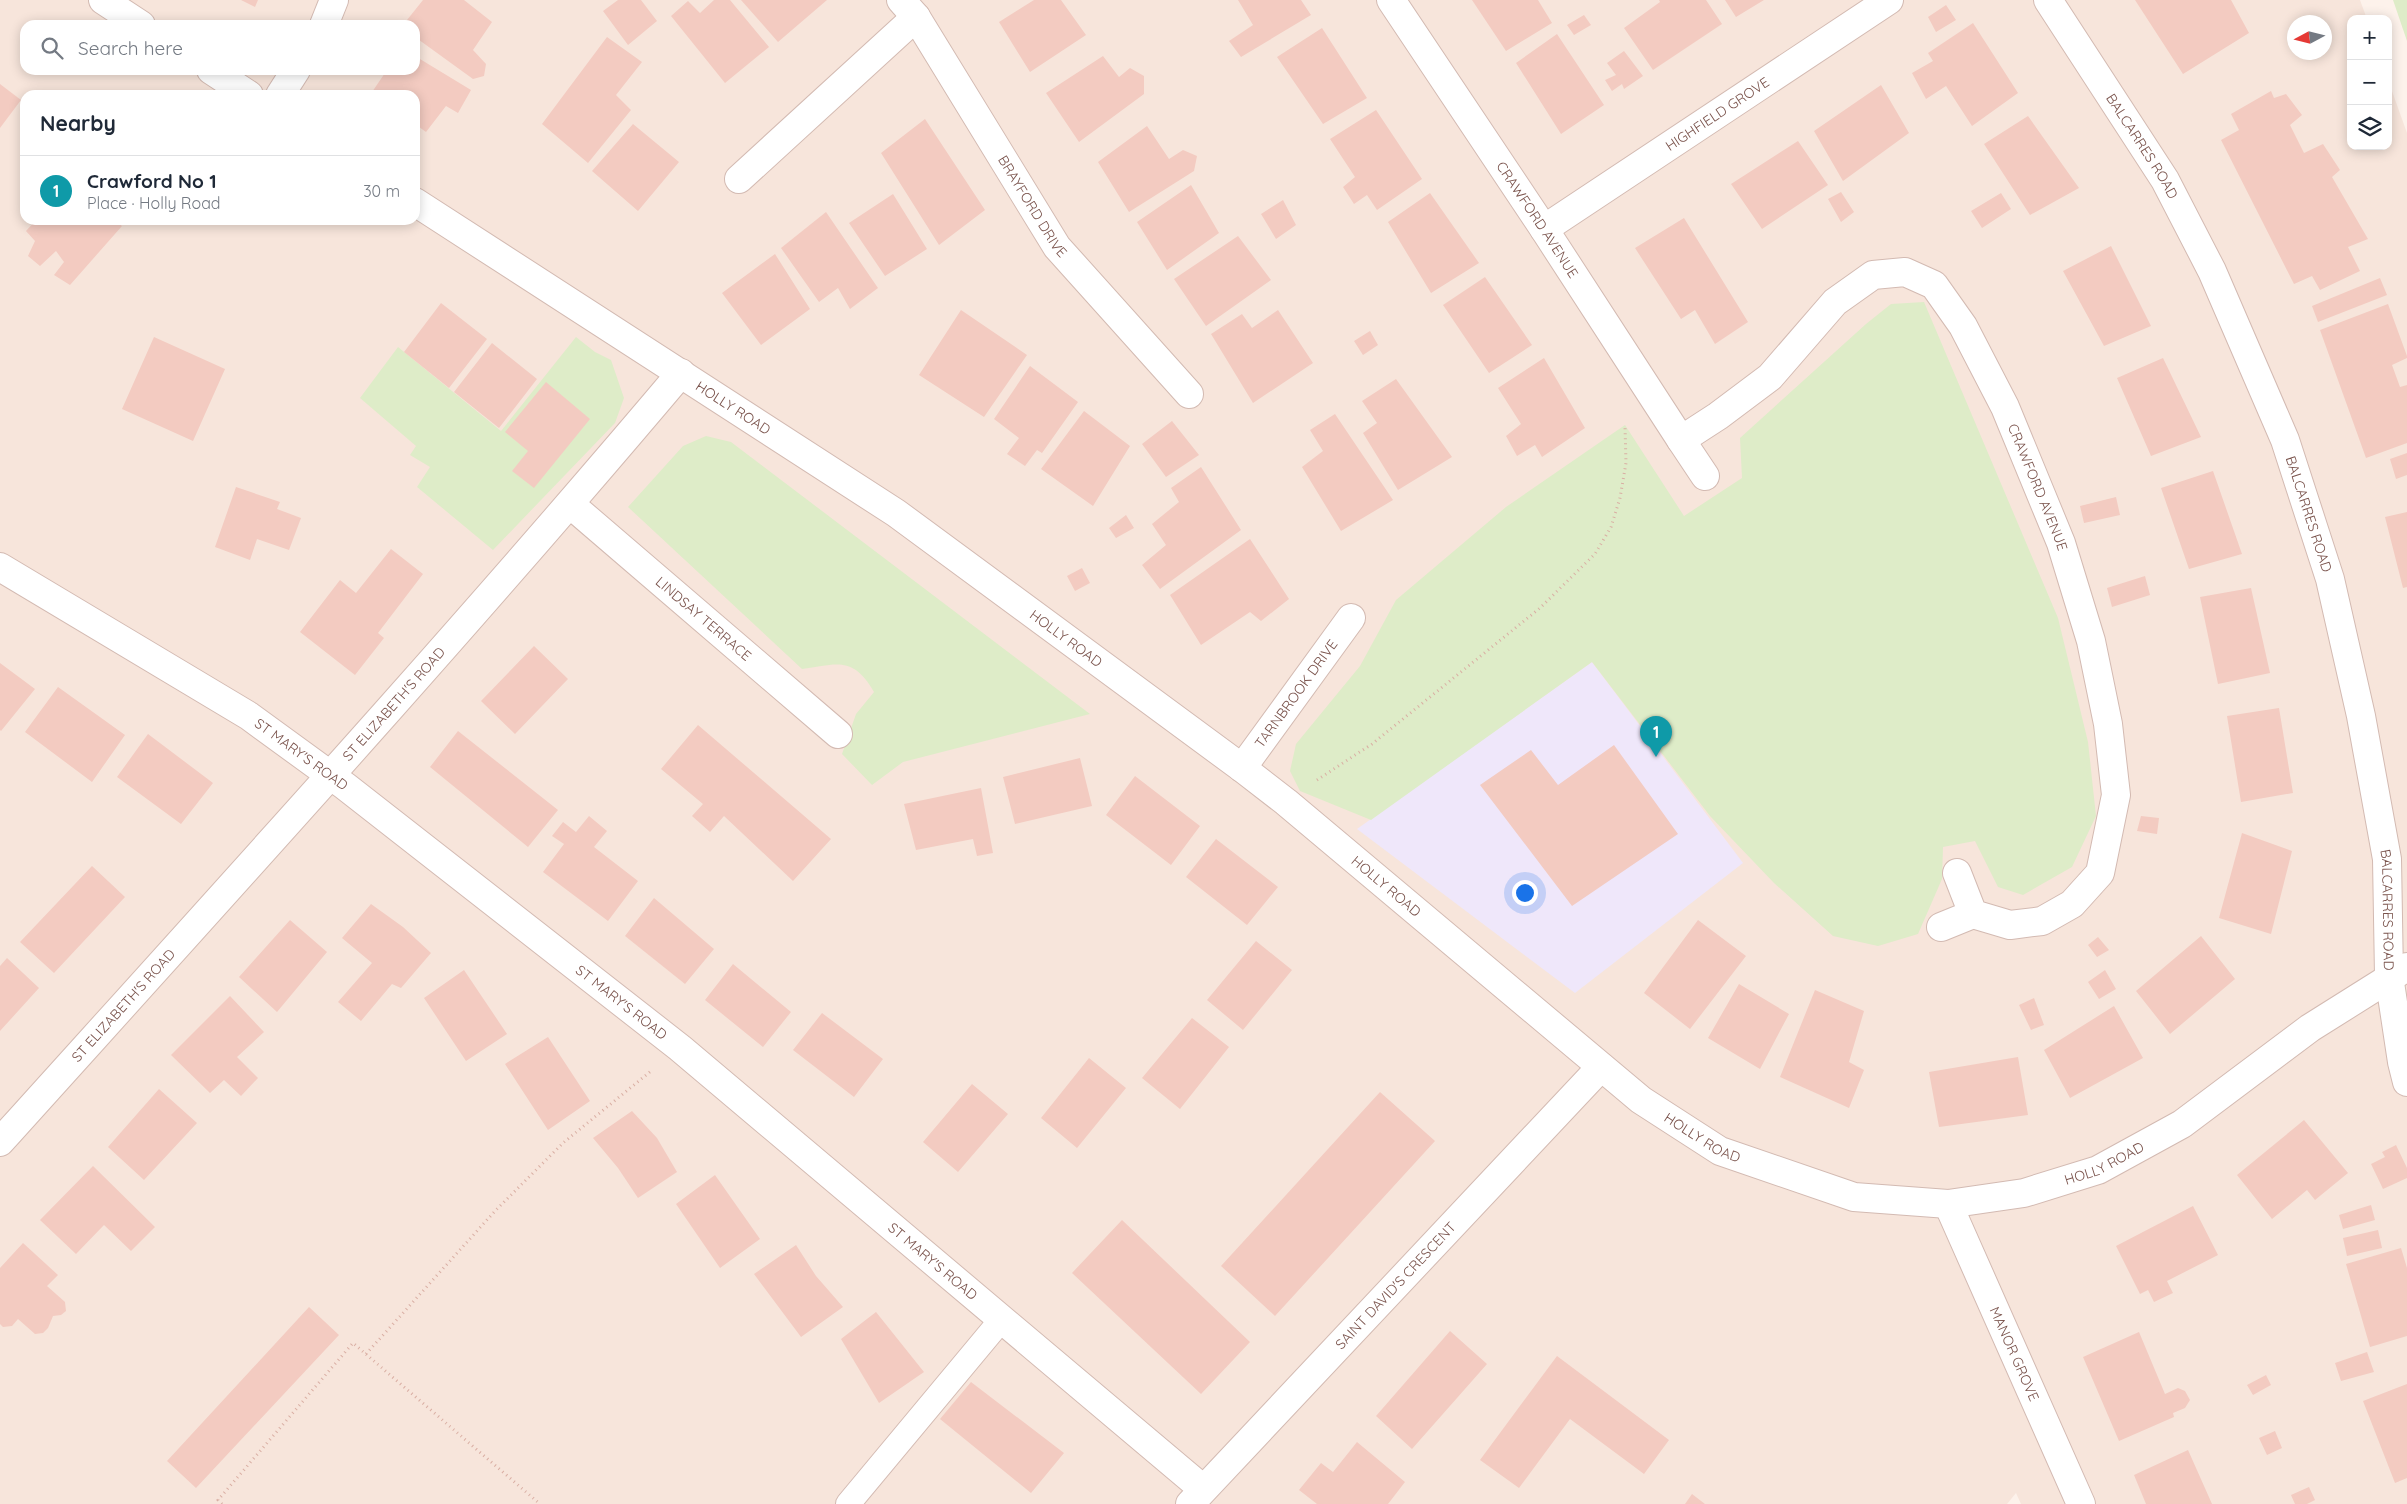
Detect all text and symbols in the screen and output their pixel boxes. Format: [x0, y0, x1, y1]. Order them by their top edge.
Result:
north arrow [2287, 15, 2332, 60]
map controls [2347, 15, 2392, 150]
button: + [2347, 15, 2392, 60]
search box [20, 20, 420, 75]
icon: search [38, 34, 66, 62]
text: Search here [78, 36, 183, 60]
button: − [2347, 60, 2392, 105]
street label: HIGHFIELD GROVE [1662, 73, 1773, 155]
street label: BALCARRES ROAD [2102, 90, 2182, 202]
button: layers [2347, 105, 2392, 150]
text: Nearby [40, 110, 116, 136]
street label: BRAYFORD DRIVE [994, 152, 1071, 261]
street label: CRAWFORD AVENUE [1492, 158, 1582, 281]
text: Crawford No 1 [87, 169, 217, 193]
text: 1 [53, 181, 59, 201]
text: 30 m [363, 181, 400, 201]
text: Place · Holly Road [87, 193, 221, 213]
street label: HOLLY ROAD [692, 377, 774, 439]
street label: CRAWFORD AVENUE [2004, 421, 2072, 553]
street label: BALCARRES ROAD [2282, 454, 2336, 574]
street label: LINDSAY TERRACE [652, 573, 755, 665]
street label: HOLLY ROAD [1026, 606, 1106, 671]
street label: TARNBROOK DRIVE [1251, 636, 1342, 751]
street label: ST ELIZABETH'S ROAD [338, 643, 449, 765]
street label: ST MARY'S ROAD [251, 714, 352, 794]
pin: 1 [1640, 716, 1672, 757]
street label: BALCARRES ROAD [2376, 848, 2398, 971]
street label: HOLLY ROAD [1348, 852, 1425, 921]
your location [1512, 880, 1538, 906]
street label: ST ELIZABETH'S ROAD [68, 945, 179, 1066]
street label: ST MARY'S ROAD [572, 961, 671, 1044]
street label: HOLLY ROAD [1661, 1108, 1743, 1166]
street label: HOLLY ROAD [2062, 1138, 2147, 1189]
street label: ST MARY'S ROAD [885, 1218, 981, 1304]
street label: SAINT DAVID'S CRESCENT [1331, 1218, 1460, 1353]
street label: MANOR GROVE [1986, 1304, 2043, 1404]

